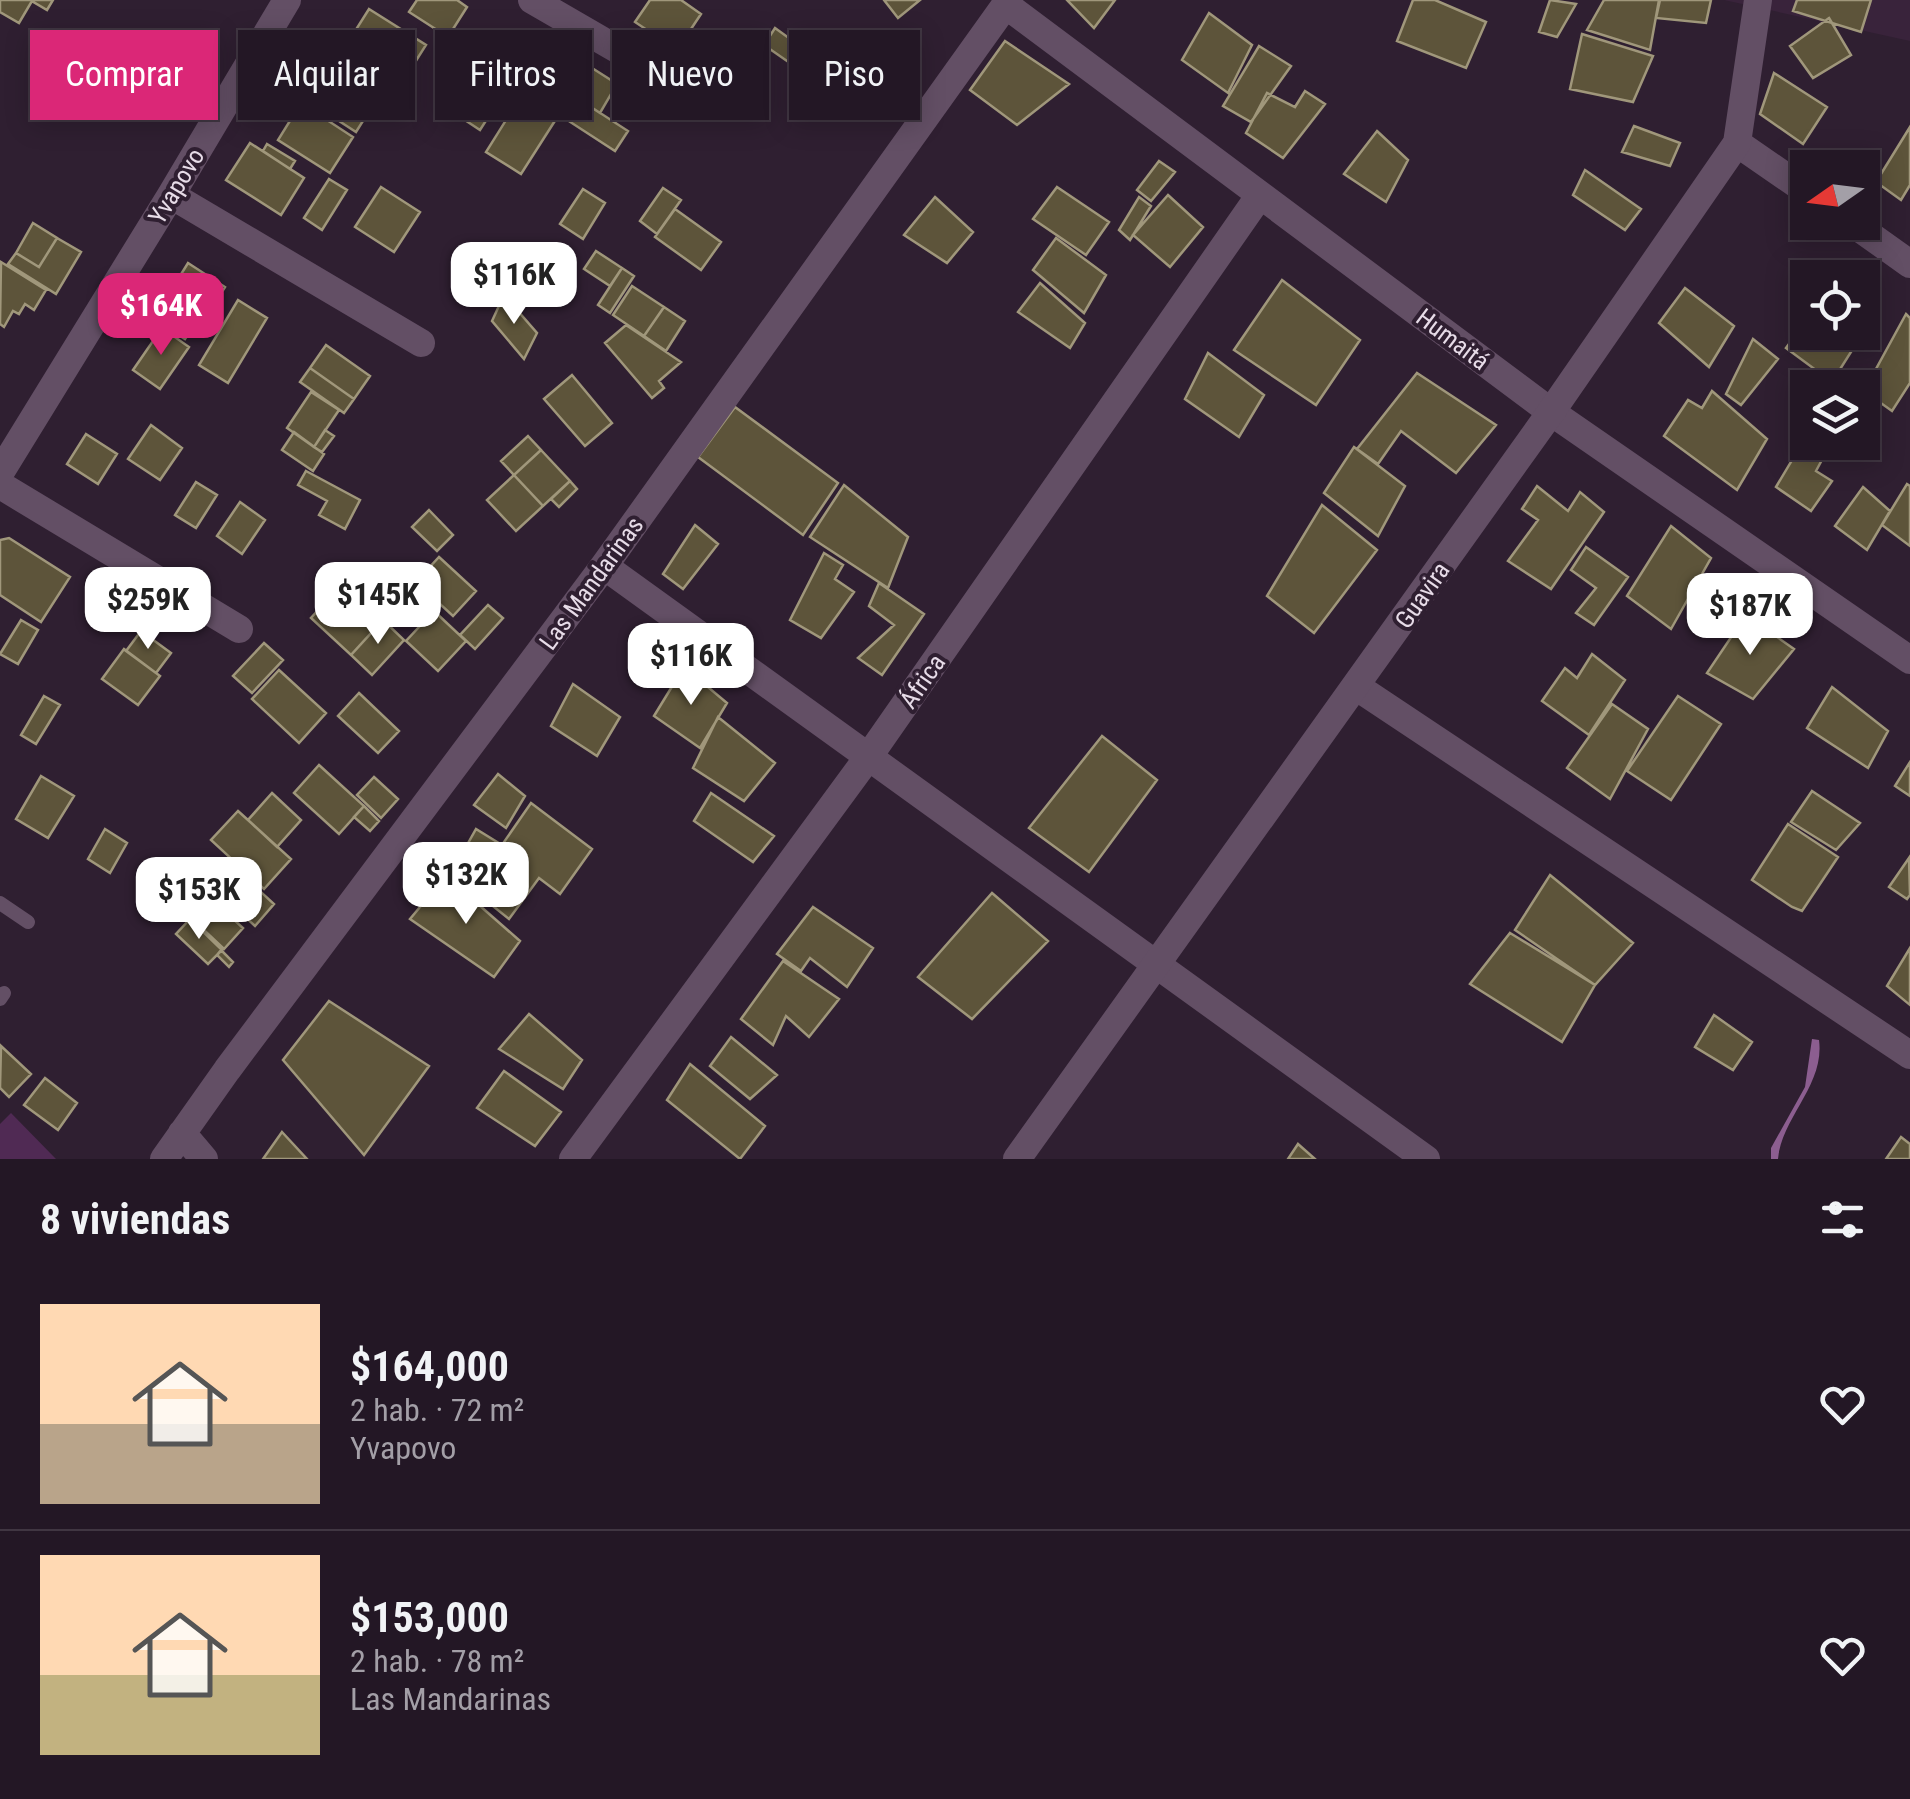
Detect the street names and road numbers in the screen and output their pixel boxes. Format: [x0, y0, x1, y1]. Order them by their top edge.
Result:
street label: Yvapovo [143, 143, 210, 229]
street label: Humaitá [1411, 303, 1495, 376]
street label: Las Mandarinas [533, 511, 649, 655]
street label: Guavira [1389, 557, 1456, 634]
street label: África [893, 648, 951, 714]

